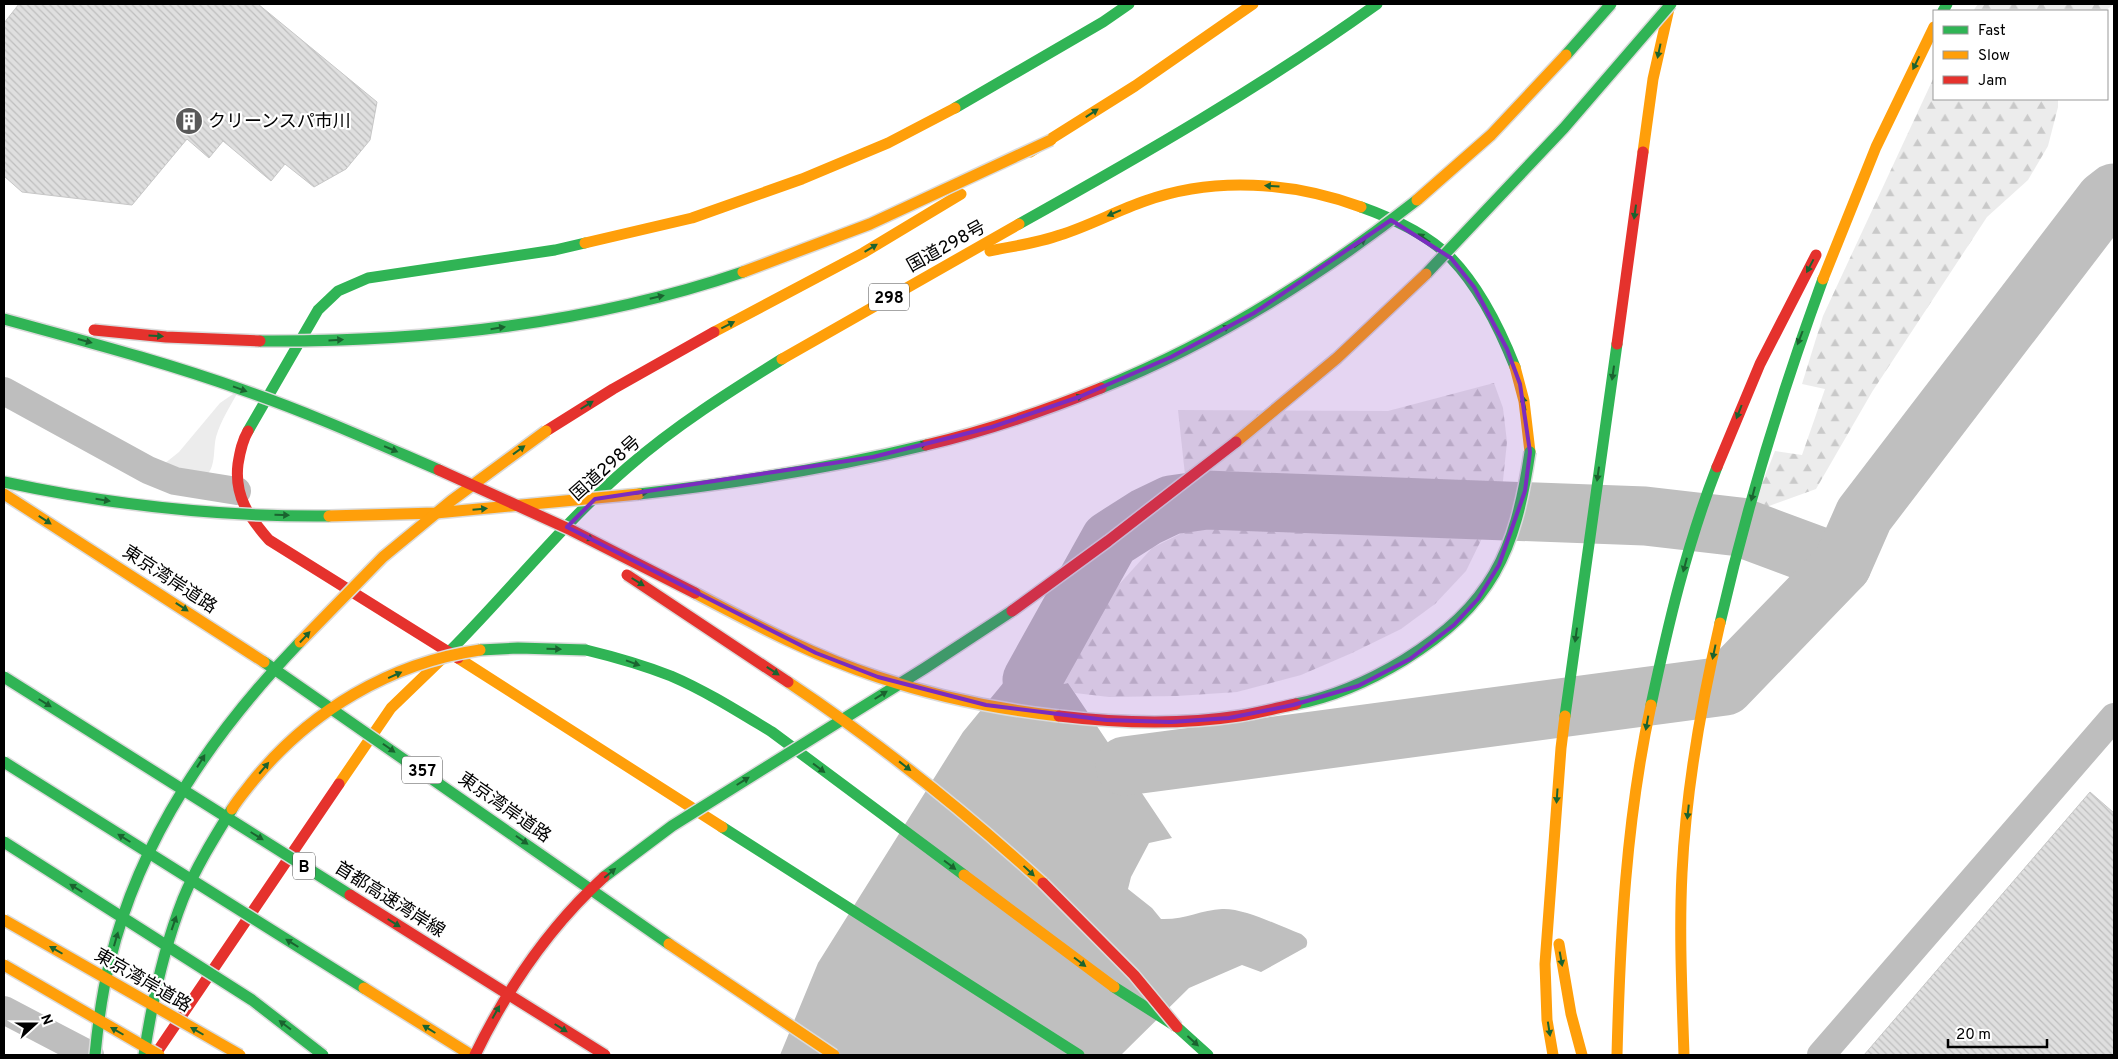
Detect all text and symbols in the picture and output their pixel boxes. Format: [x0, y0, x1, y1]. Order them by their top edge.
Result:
legend [1933, 10, 2108, 100]
text: Fast [1978, 22, 2006, 41]
one-way arrow [1655, 44, 1663, 59]
text: Slow [1978, 47, 2010, 66]
one-way arrow [1912, 56, 1920, 70]
text: Jam [1978, 72, 2007, 91]
building icon: クリーンスパ市川 [174, 106, 204, 136]
one-way arrow [1085, 109, 1098, 118]
place label: クリーンスパ市川 [208, 111, 351, 134]
one-way arrow [1264, 182, 1280, 190]
one-way arrow [1630, 204, 1638, 220]
one-way arrow [1107, 210, 1121, 218]
street label: 国道298号 [903, 216, 990, 278]
one-way arrow [1418, 233, 1431, 244]
one-way arrow [1353, 238, 1367, 248]
one-way arrow [865, 243, 878, 252]
one-way arrow [1806, 259, 1814, 273]
road number: 298 [869, 284, 909, 310]
one-way arrow [650, 293, 665, 301]
one-way arrow [721, 321, 735, 329]
one-way arrow [490, 323, 506, 331]
one-way arrow [1215, 325, 1230, 333]
one-way arrow [1796, 331, 1803, 346]
one-way arrow [148, 332, 164, 340]
one-way arrow [328, 336, 344, 344]
one-way arrow [77, 338, 92, 346]
one-way arrow [1608, 365, 1616, 381]
one-way arrow [233, 385, 248, 393]
one-way arrow [1068, 394, 1083, 401]
one-way arrow [1520, 396, 1528, 411]
one-way arrow [580, 401, 593, 410]
one-way arrow [1735, 405, 1743, 420]
street label: 国道298号 [566, 432, 646, 507]
one-way arrow [913, 441, 928, 449]
one-way arrow [513, 445, 526, 455]
one-way arrow [384, 446, 398, 454]
one-way arrow [1594, 466, 1602, 482]
one-way arrow [1748, 486, 1756, 501]
one-way arrow [634, 489, 650, 497]
one-way arrow [96, 496, 112, 504]
one-way arrow [472, 504, 488, 512]
one-way arrow [275, 512, 291, 520]
one-way arrow [38, 515, 51, 524]
one-way arrow [580, 533, 594, 541]
street label: 東京湾岸道路 [118, 541, 221, 619]
one-way arrow [1681, 558, 1689, 573]
one-way arrow [631, 577, 644, 586]
one-way arrow [175, 603, 188, 612]
one-way arrow [1572, 627, 1580, 643]
one-way arrow [299, 631, 311, 643]
one-way arrow [1710, 644, 1718, 659]
one-way arrow [546, 646, 562, 654]
one-way arrow [626, 659, 641, 667]
one-way arrow [767, 666, 780, 676]
one-way arrow [388, 671, 402, 679]
one-way arrow [874, 690, 887, 699]
one-way arrow [38, 698, 52, 708]
one-way arrow [1642, 716, 1650, 732]
one-way arrow [382, 743, 395, 753]
one-way arrow [196, 755, 206, 768]
road number: 357 [402, 756, 442, 784]
one-way arrow [899, 760, 912, 771]
one-way arrow [258, 762, 269, 775]
one-way arrow [812, 763, 826, 773]
street label: 東京湾岸道路 [453, 768, 555, 849]
one-way arrow [736, 776, 750, 786]
one-way arrow [1553, 789, 1561, 805]
one-way arrow [1684, 804, 1692, 820]
one-way arrow [250, 832, 263, 841]
one-way arrow [118, 833, 131, 843]
one-way arrow [516, 835, 529, 845]
road number: B [293, 852, 315, 879]
street label: 首都高速湾岸線 [330, 857, 449, 943]
one-way arrow [943, 860, 957, 870]
one-way arrow [1023, 865, 1035, 877]
one-way arrow [603, 868, 616, 879]
one-way arrow [70, 883, 83, 892]
one-way arrow [171, 915, 179, 930]
one-way arrow [388, 918, 401, 927]
one-way arrow [113, 931, 121, 946]
one-way arrow [285, 938, 298, 948]
street label: 東京湾岸道路 [90, 944, 195, 1018]
one-way arrow [50, 946, 63, 955]
one-way arrow [1558, 951, 1566, 967]
one-way arrow [1073, 956, 1086, 967]
north arrow [10, 999, 60, 1049]
one-way arrow [492, 1005, 501, 1018]
text: N [36, 1012, 55, 1028]
scale bar [1948, 1016, 2047, 1048]
one-way arrow [279, 1020, 292, 1031]
one-way arrow [1545, 1021, 1553, 1037]
one-way arrow [555, 1023, 568, 1033]
one-way arrow [423, 1025, 436, 1034]
one-way arrow [110, 1026, 123, 1035]
text: 20 m [1956, 1026, 1991, 1045]
one-way arrow [190, 1027, 205, 1035]
one-way arrow [1186, 1035, 1198, 1047]

